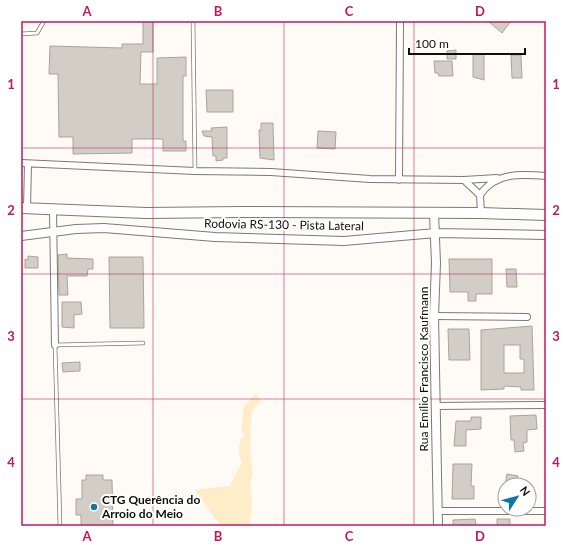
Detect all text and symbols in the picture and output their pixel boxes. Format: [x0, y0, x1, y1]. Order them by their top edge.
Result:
text: A [81, 3, 92, 19]
text: B [214, 3, 223, 19]
text: C [345, 3, 354, 19]
text: D [475, 3, 485, 19]
scale bar [409, 30, 525, 56]
text: 100 m [415, 36, 449, 51]
text: 1 [7, 76, 15, 92]
text: 1 [552, 76, 560, 92]
text: 2 [7, 202, 15, 218]
text: 2 [552, 202, 560, 218]
street label: Rodovia RS-130 - Pista Lateral [204, 216, 364, 233]
street label: Rua Emílio Francisco Kaufmann [416, 287, 431, 451]
text: 3 [7, 328, 15, 344]
text: 3 [552, 328, 560, 344]
text: 4 [7, 454, 15, 470]
text: 4 [552, 454, 560, 470]
north arrow [497, 477, 537, 517]
text: N [518, 484, 533, 498]
place label: CTG Querência do Arroio do Meio [101, 492, 200, 521]
marker: CTG Querência do Arroio do Meio [89, 502, 99, 512]
text: A [81, 528, 92, 544]
text: B [214, 528, 223, 544]
text: C [345, 528, 354, 544]
text: D [475, 528, 485, 544]

